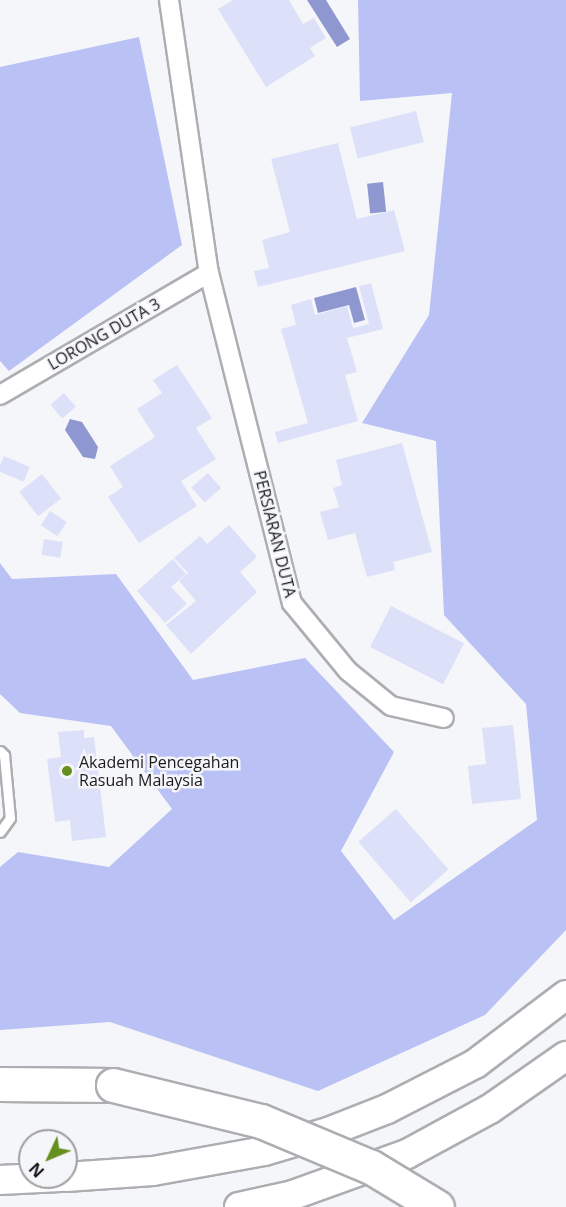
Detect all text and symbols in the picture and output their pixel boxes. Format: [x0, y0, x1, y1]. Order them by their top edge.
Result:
street label: LORONG DUTA 3 [44, 294, 164, 374]
street label: PERSIARAN DUTA [250, 469, 300, 599]
place label: Akademi Pencegahan Rasuah Malaysia [79, 752, 239, 790]
marker: Akademi Pencegahan Rasuah Malaysia [60, 764, 74, 778]
north arrow [18, 1129, 78, 1189]
text: N [24, 1158, 49, 1182]

